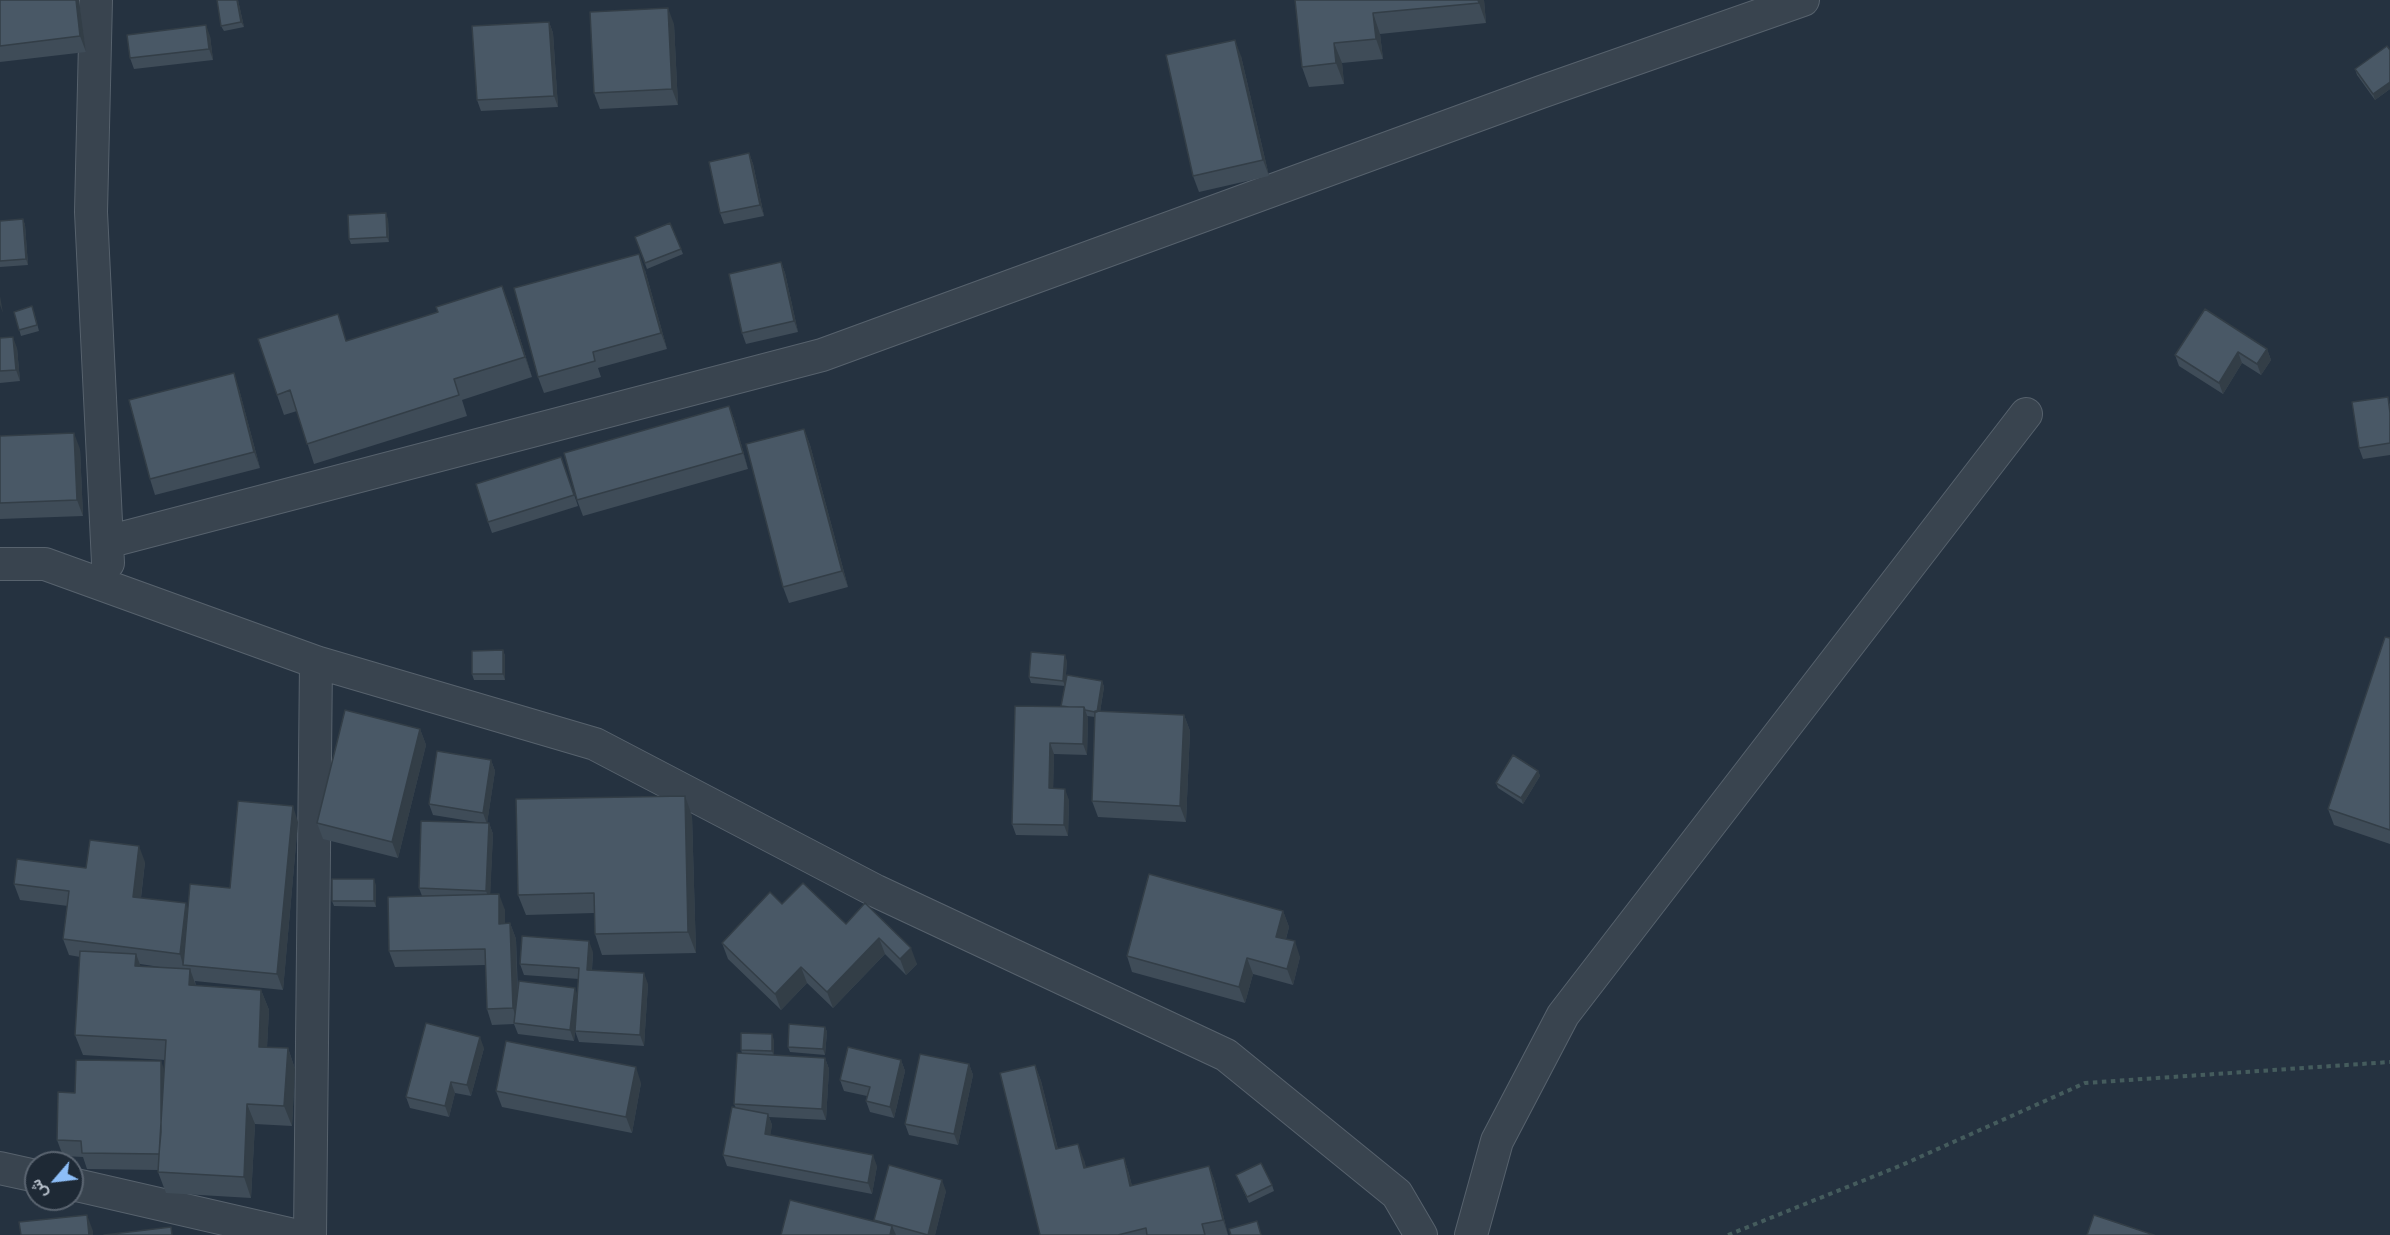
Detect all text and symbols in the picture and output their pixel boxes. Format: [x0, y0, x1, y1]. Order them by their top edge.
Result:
north arrow [24, 1151, 84, 1211]
text: ش [27, 1175, 53, 1202]

